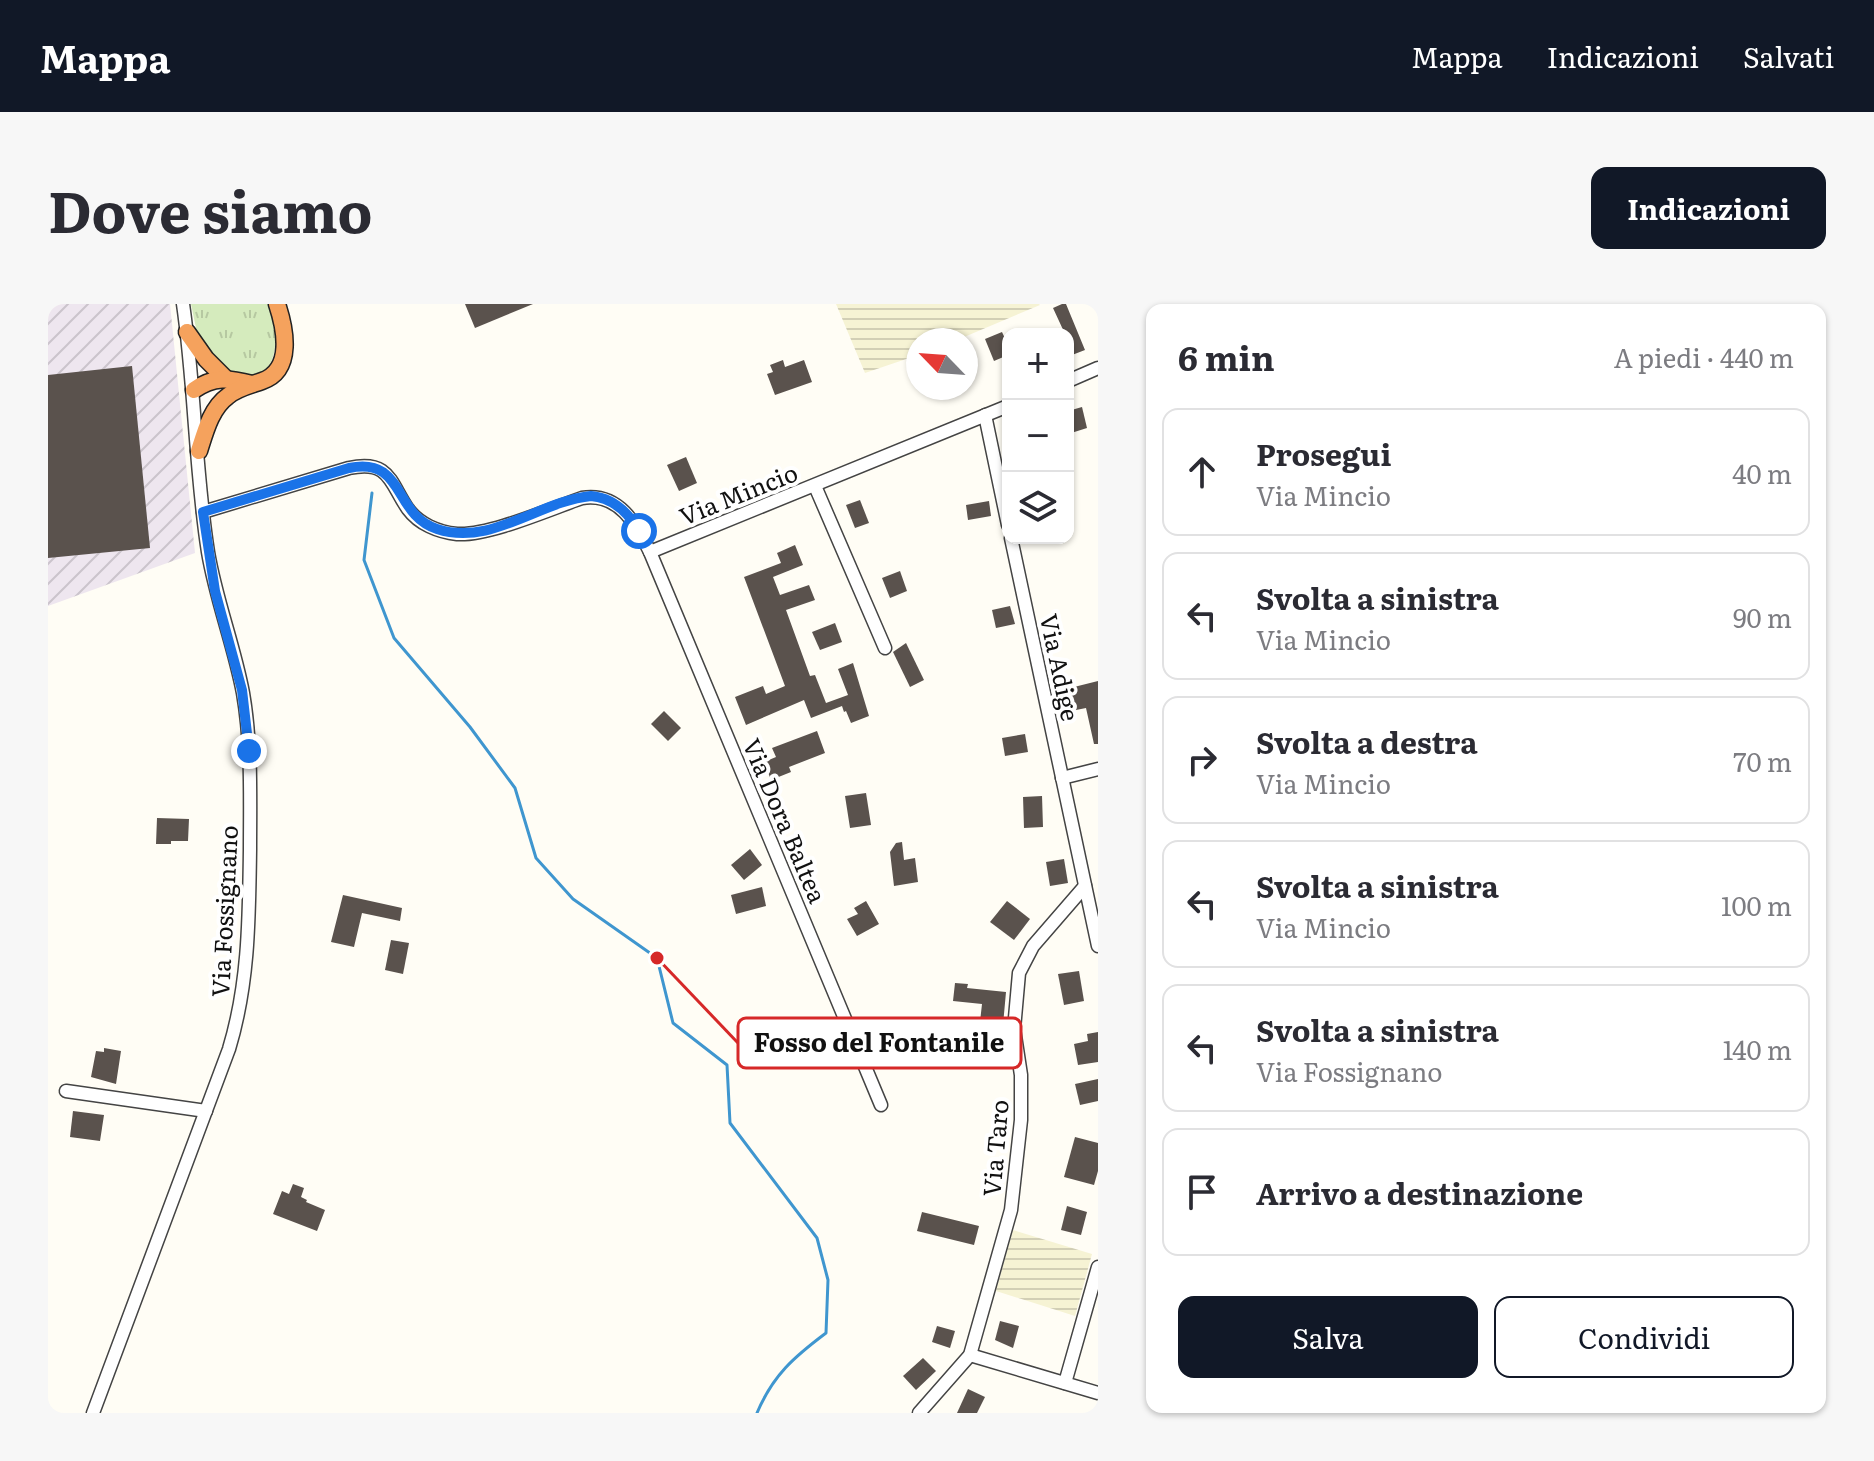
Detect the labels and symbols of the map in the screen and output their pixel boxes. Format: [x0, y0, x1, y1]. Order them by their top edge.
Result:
north arrow [906, 328, 978, 400]
street label: Via Mincio [674, 453, 802, 533]
route start [621, 513, 657, 549]
street label: Via Adige [1033, 610, 1089, 724]
street label: Via Dora Baltea [736, 732, 837, 908]
route end [231, 733, 267, 769]
street label: Via Fossignano [201, 824, 245, 998]
callout: Fosso del Fontanile [738, 1018, 1021, 1068]
text: Fosso del Fontanile [754, 1021, 1005, 1060]
street label: Via Taro [972, 1098, 1016, 1198]

